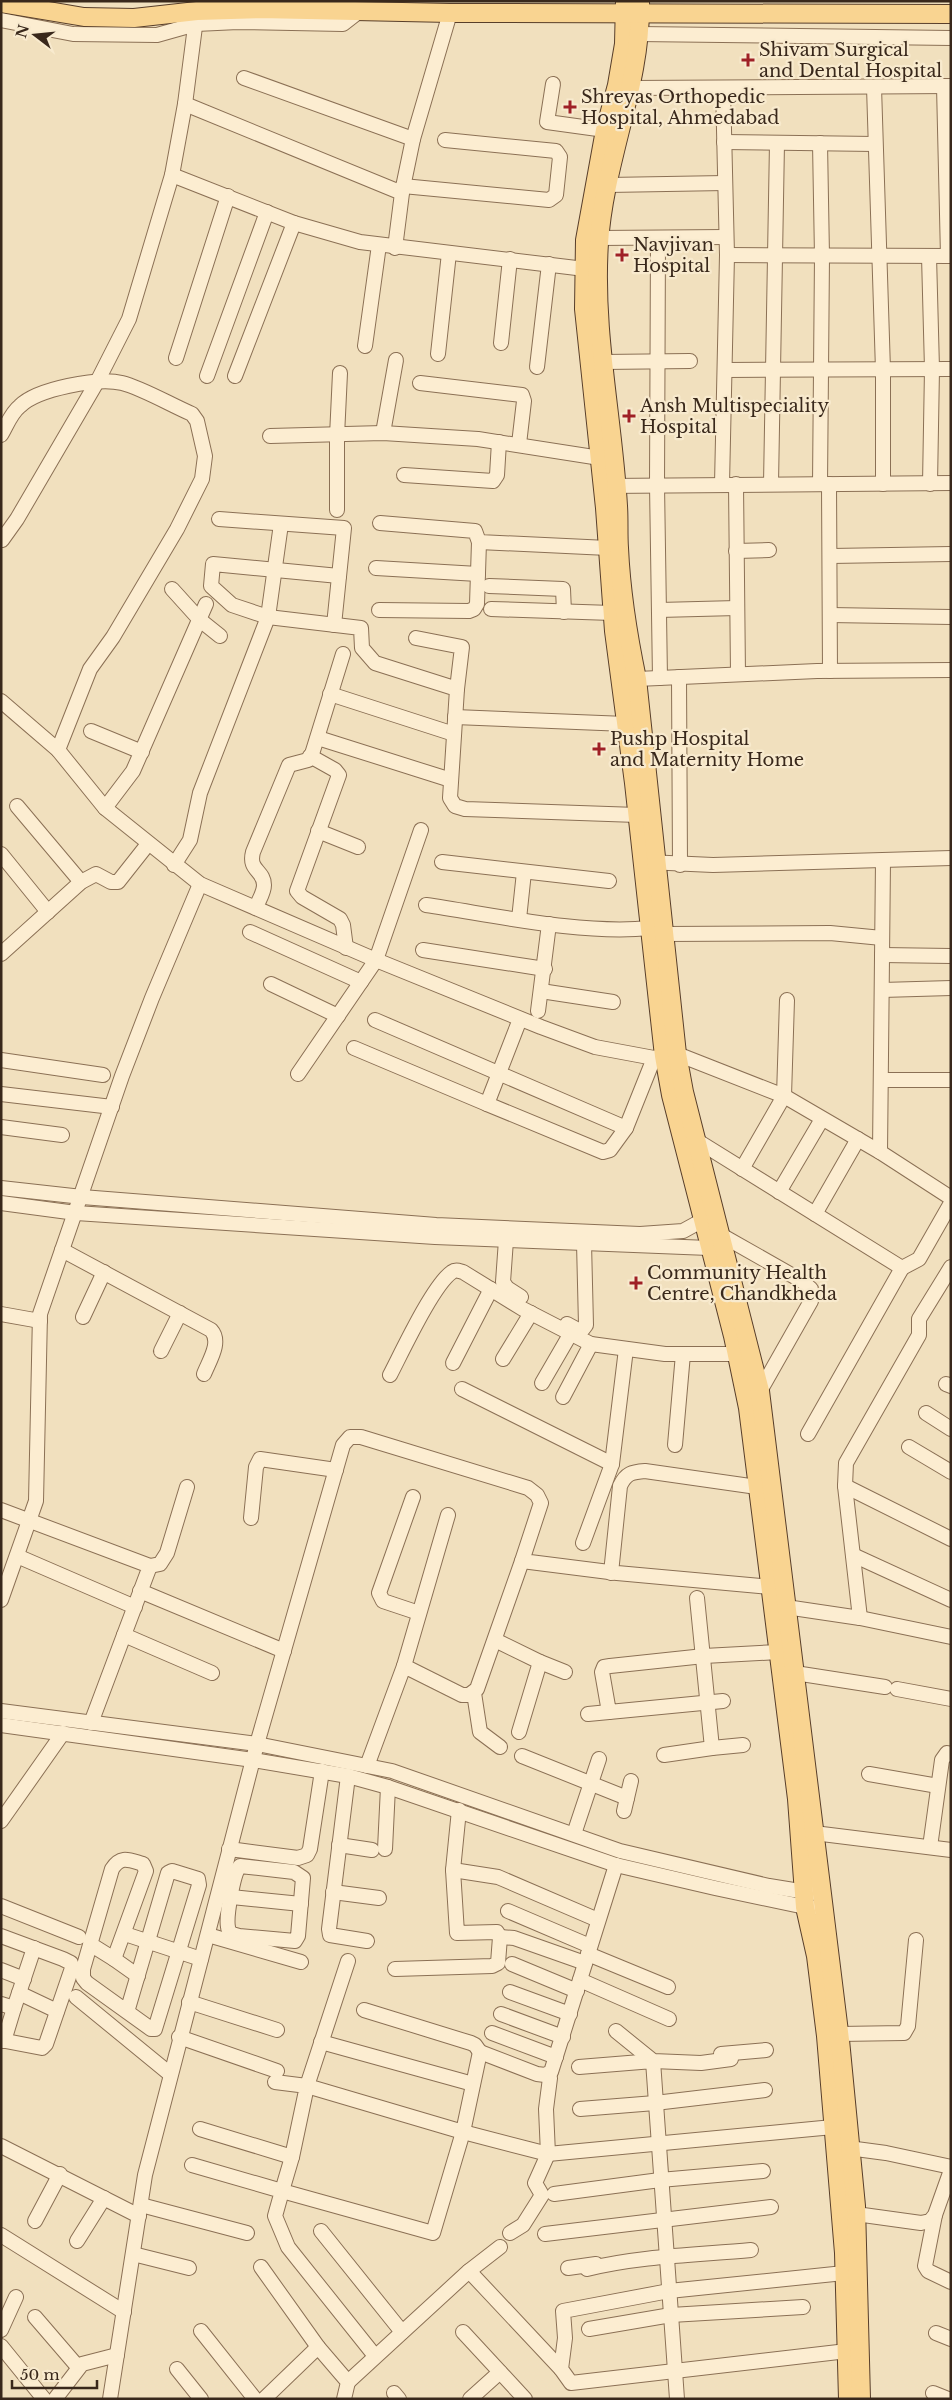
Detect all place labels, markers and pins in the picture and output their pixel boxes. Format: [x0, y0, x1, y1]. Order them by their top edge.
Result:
place label: Shivam Surgical and Dental Hospital [759, 39, 942, 82]
marker: Shivam Surgical and Dental Hospital [741, 53, 755, 67]
place label: Shreyas Orthopedic Hospital, Ahmedabad [581, 86, 779, 129]
marker: Shreyas Orthopedic Hospital, Ahmedabad [563, 100, 577, 114]
place label: Navjivan Hospital [633, 234, 714, 277]
marker: Navjivan Hospital [615, 248, 629, 262]
place label: Ansh Multispeciality Hospital [639, 395, 829, 438]
marker: Ansh Multispeciality Hospital [622, 409, 636, 423]
place label: Pushp Hospital and Maternity Home [610, 728, 804, 771]
marker: Pushp Hospital and Maternity Home [592, 742, 606, 756]
place label: Community Health Centre, Chandkheda [647, 1262, 837, 1305]
marker: Community Health Centre, Chandkheda [629, 1276, 643, 1290]

